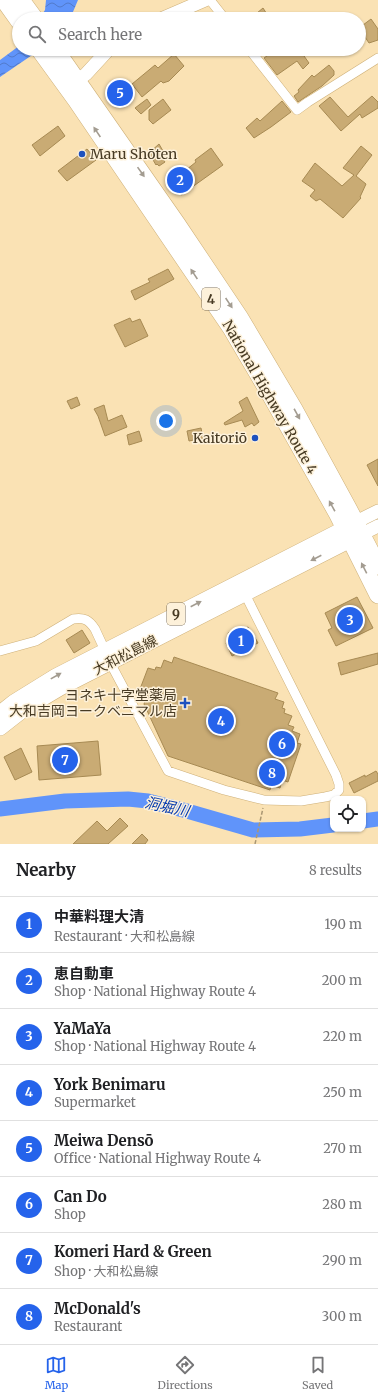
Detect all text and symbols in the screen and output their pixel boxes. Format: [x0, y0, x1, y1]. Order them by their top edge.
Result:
search box [12, 12, 366, 56]
icon: search [26, 23, 48, 45]
text: Search here [58, 25, 142, 44]
pin: 5 [107, 78, 133, 108]
one-way arrow [93, 126, 101, 137]
place label: Maru Shōten [90, 145, 177, 163]
marker: Maru Shōten [77, 149, 87, 159]
pin: 2 [167, 165, 193, 195]
one-way arrow [137, 167, 145, 177]
one-way arrow [190, 269, 198, 279]
road number: 4 [202, 288, 220, 310]
one-way arrow [225, 298, 233, 308]
street label: National Highway Route 4 [218, 317, 322, 478]
one-way arrow [294, 408, 300, 420]
your location [156, 411, 176, 431]
place label: Kaitoriō [193, 429, 247, 447]
marker: Kaitoriō [250, 433, 260, 443]
one-way arrow [329, 500, 336, 511]
one-way arrow [310, 555, 321, 562]
one-way arrow [361, 562, 367, 574]
one-way arrow [191, 601, 202, 607]
road number: 9 [167, 603, 185, 625]
pin: 3 [337, 605, 363, 635]
pin: 1 [228, 626, 254, 656]
street label: 大和松島線 [90, 631, 160, 679]
one-way arrow [50, 673, 62, 679]
place label: ヨネキ十字堂薬局 大和吉岡ヨークベニマル店 [9, 686, 177, 720]
marker: ヨネキ十字堂薬局 大和吉岡ヨークベニマル店 [180, 698, 190, 708]
pin: 4 [208, 706, 234, 736]
pin: 6 [269, 729, 295, 759]
pin: 7 [52, 745, 78, 775]
pin: 8 [259, 758, 285, 788]
water label: 洞堀川 [143, 793, 193, 821]
map controls [330, 796, 366, 832]
button: locate [330, 796, 366, 832]
text: Nearby [16, 859, 76, 881]
text: 8 results [309, 862, 362, 879]
text: 中華料理大清 [54, 907, 144, 926]
text: 1 [26, 916, 32, 933]
text: 190 m [325, 916, 362, 933]
text: Restaurant · 大和松島線 [54, 928, 195, 945]
text: 恵自動車 [54, 964, 114, 983]
text: 2 [25, 972, 33, 989]
text: 200 m [322, 972, 362, 989]
text: Shop · National Highway Route 4 [54, 983, 256, 1000]
text: YaMaYa [54, 1019, 111, 1038]
text: 3 [25, 1028, 33, 1045]
text: 220 m [323, 1028, 362, 1045]
text: Shop · National Highway Route 4 [54, 1038, 256, 1055]
text: York Benimaru [54, 1075, 166, 1094]
text: 4 [25, 1084, 33, 1101]
text: 250 m [323, 1084, 362, 1101]
text: Supermarket [54, 1094, 136, 1111]
text: Meiwa Densō [54, 1131, 154, 1150]
text: 5 [25, 1140, 33, 1157]
text: 270 m [323, 1140, 362, 1157]
text: Office · National Highway Route 4 [54, 1150, 261, 1167]
text: Can Do [54, 1187, 107, 1206]
text: 6 [25, 1196, 33, 1213]
text: 280 m [322, 1196, 362, 1213]
text: Shop [54, 1206, 86, 1223]
text: Komeri Hard & Green [54, 1242, 212, 1261]
text: 7 [25, 1252, 33, 1269]
text: 290 m [322, 1252, 362, 1269]
text: Shop · 大和松島線 [54, 1263, 158, 1280]
text: McDonald's [54, 1299, 141, 1318]
text: 8 [25, 1308, 33, 1325]
text: 300 m [322, 1308, 362, 1325]
text: Restaurant [54, 1318, 122, 1335]
tab: Map [45, 1354, 68, 1392]
tab: Directions [158, 1354, 213, 1392]
tab: Saved [302, 1354, 333, 1392]

